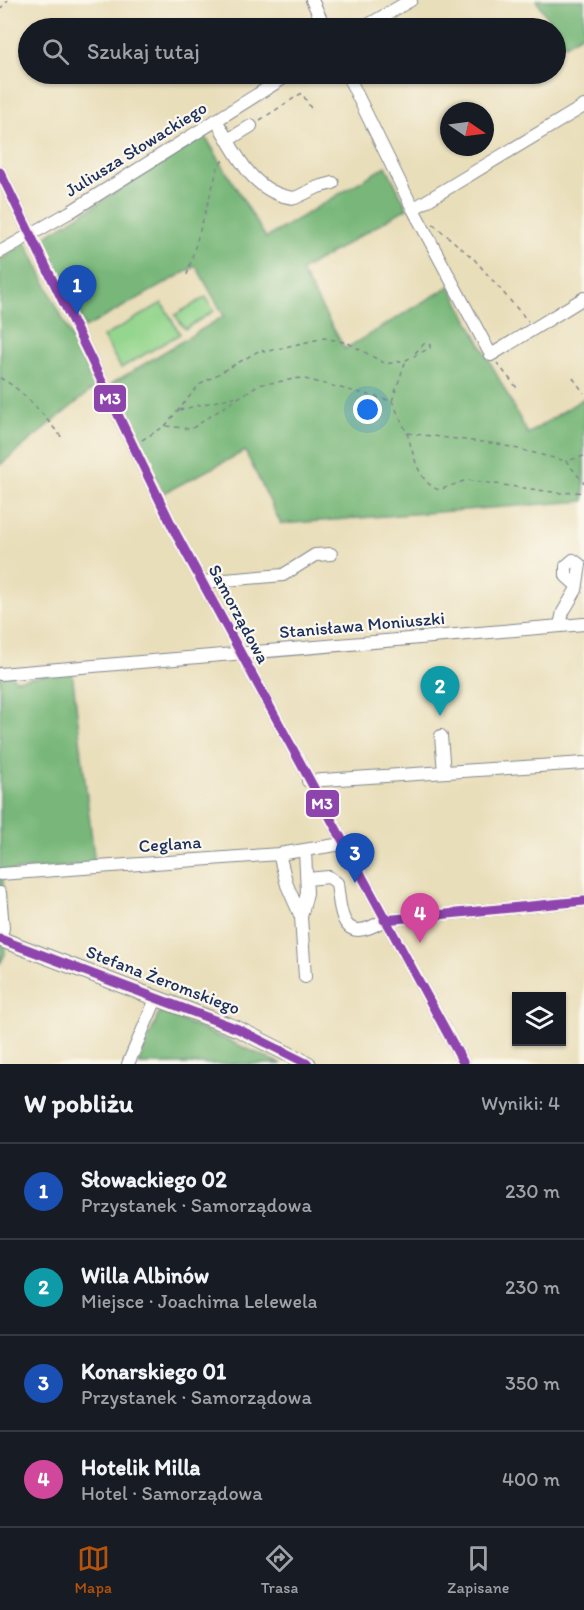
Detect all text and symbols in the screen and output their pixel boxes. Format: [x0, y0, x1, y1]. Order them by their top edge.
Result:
search box [18, 18, 566, 84]
icon: search [39, 35, 72, 68]
text: Szukaj tutaj [87, 38, 200, 65]
street label: Juliusza Słowackiego [61, 96, 211, 202]
north arrow [440, 102, 494, 156]
pin: 1 [58, 266, 97, 315]
line badge: M3 [93, 384, 127, 413]
text: M3 [99, 389, 121, 408]
your location [353, 395, 382, 424]
street label: Samorządowa [204, 561, 275, 668]
street label: Stanisława Moniuszki [278, 607, 446, 643]
pin: 2 [420, 666, 460, 716]
line badge: M3 [305, 789, 340, 818]
text: M3 [311, 794, 333, 813]
street label: Ceglana [138, 831, 203, 857]
pin: 3 [336, 834, 374, 883]
pin: 4 [400, 894, 440, 943]
street label: Stefana Żeromskiego [83, 940, 243, 1020]
map controls [512, 992, 566, 1046]
button: layers [512, 992, 566, 1046]
text: W pobliżu [24, 1087, 133, 1119]
text: Wyniki: 4 [481, 1091, 560, 1115]
text: Słowackiego 02 [81, 1166, 227, 1193]
text: 1 [39, 1179, 48, 1203]
text: 230 m [505, 1179, 560, 1203]
text: Przystanek · Samorządowa [81, 1193, 312, 1217]
text: Willa Albinów [81, 1262, 209, 1289]
text: 2 [38, 1275, 49, 1299]
text: 230 m [505, 1275, 560, 1299]
text: Miejsce · Joachima Lelewela [81, 1289, 317, 1313]
text: Konarskiego 01 [81, 1358, 226, 1385]
text: 3 [38, 1371, 49, 1395]
text: 350 m [505, 1371, 560, 1395]
text: Przystanek · Samorządowa [81, 1385, 312, 1409]
text: Hotelik Milla [81, 1454, 200, 1481]
text: 4 [37, 1467, 50, 1491]
text: 400 m [502, 1467, 560, 1491]
text: Hotel · Samorządowa [81, 1481, 263, 1505]
tab: Mapa [75, 1542, 112, 1597]
tab: Trasa [261, 1542, 298, 1597]
tab: Zapisane [447, 1542, 509, 1597]

